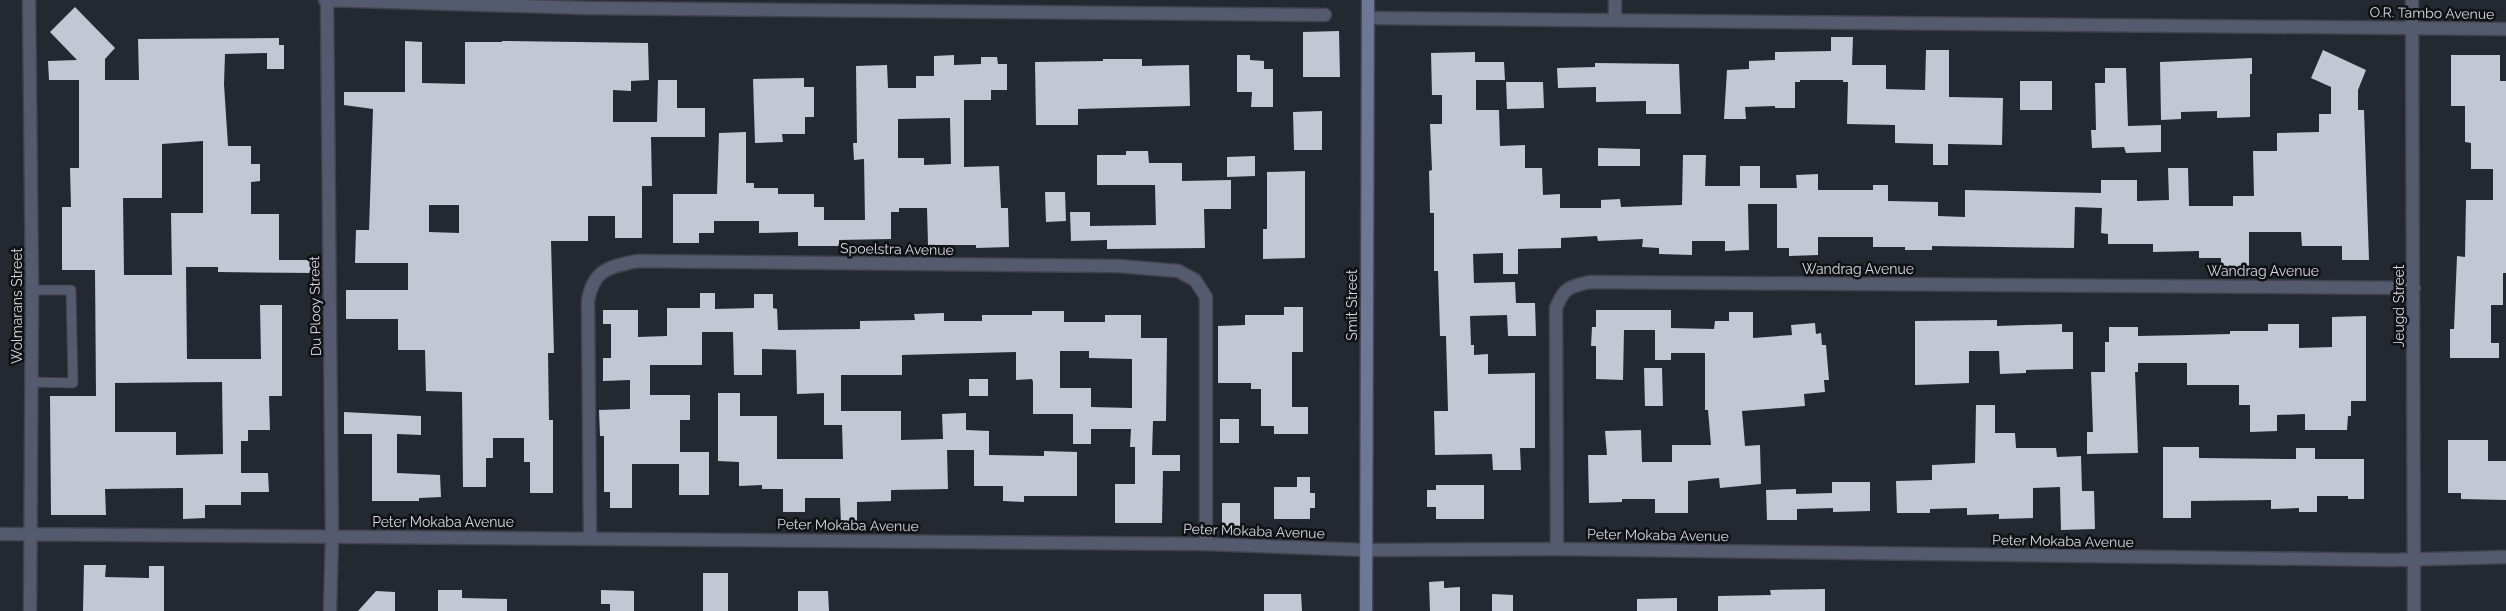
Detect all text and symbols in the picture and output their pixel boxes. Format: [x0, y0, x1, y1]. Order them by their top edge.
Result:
street label: O.R. Tambo Avenue [2370, 4, 2494, 22]
street label: Spoelstra Avenue [840, 240, 954, 258]
street label: Wolmarans Street [9, 248, 25, 364]
street label: Du Plooy Street [306, 255, 324, 356]
street label: Wandrag Avenue [1802, 261, 1914, 277]
street label: Wandrag Avenue [2207, 263, 2319, 279]
street label: Jeugd Street [2391, 264, 2407, 347]
street label: Smit Street [1344, 269, 1360, 341]
street label: Peter Mokaba Avenue [372, 514, 514, 530]
street label: Peter Mokaba Avenue [777, 516, 919, 534]
street label: Peter Mokaba Avenue [1183, 521, 1325, 541]
street label: Peter Mokaba Avenue [1587, 526, 1729, 544]
street label: Peter Mokaba Avenue [1992, 532, 2134, 550]

